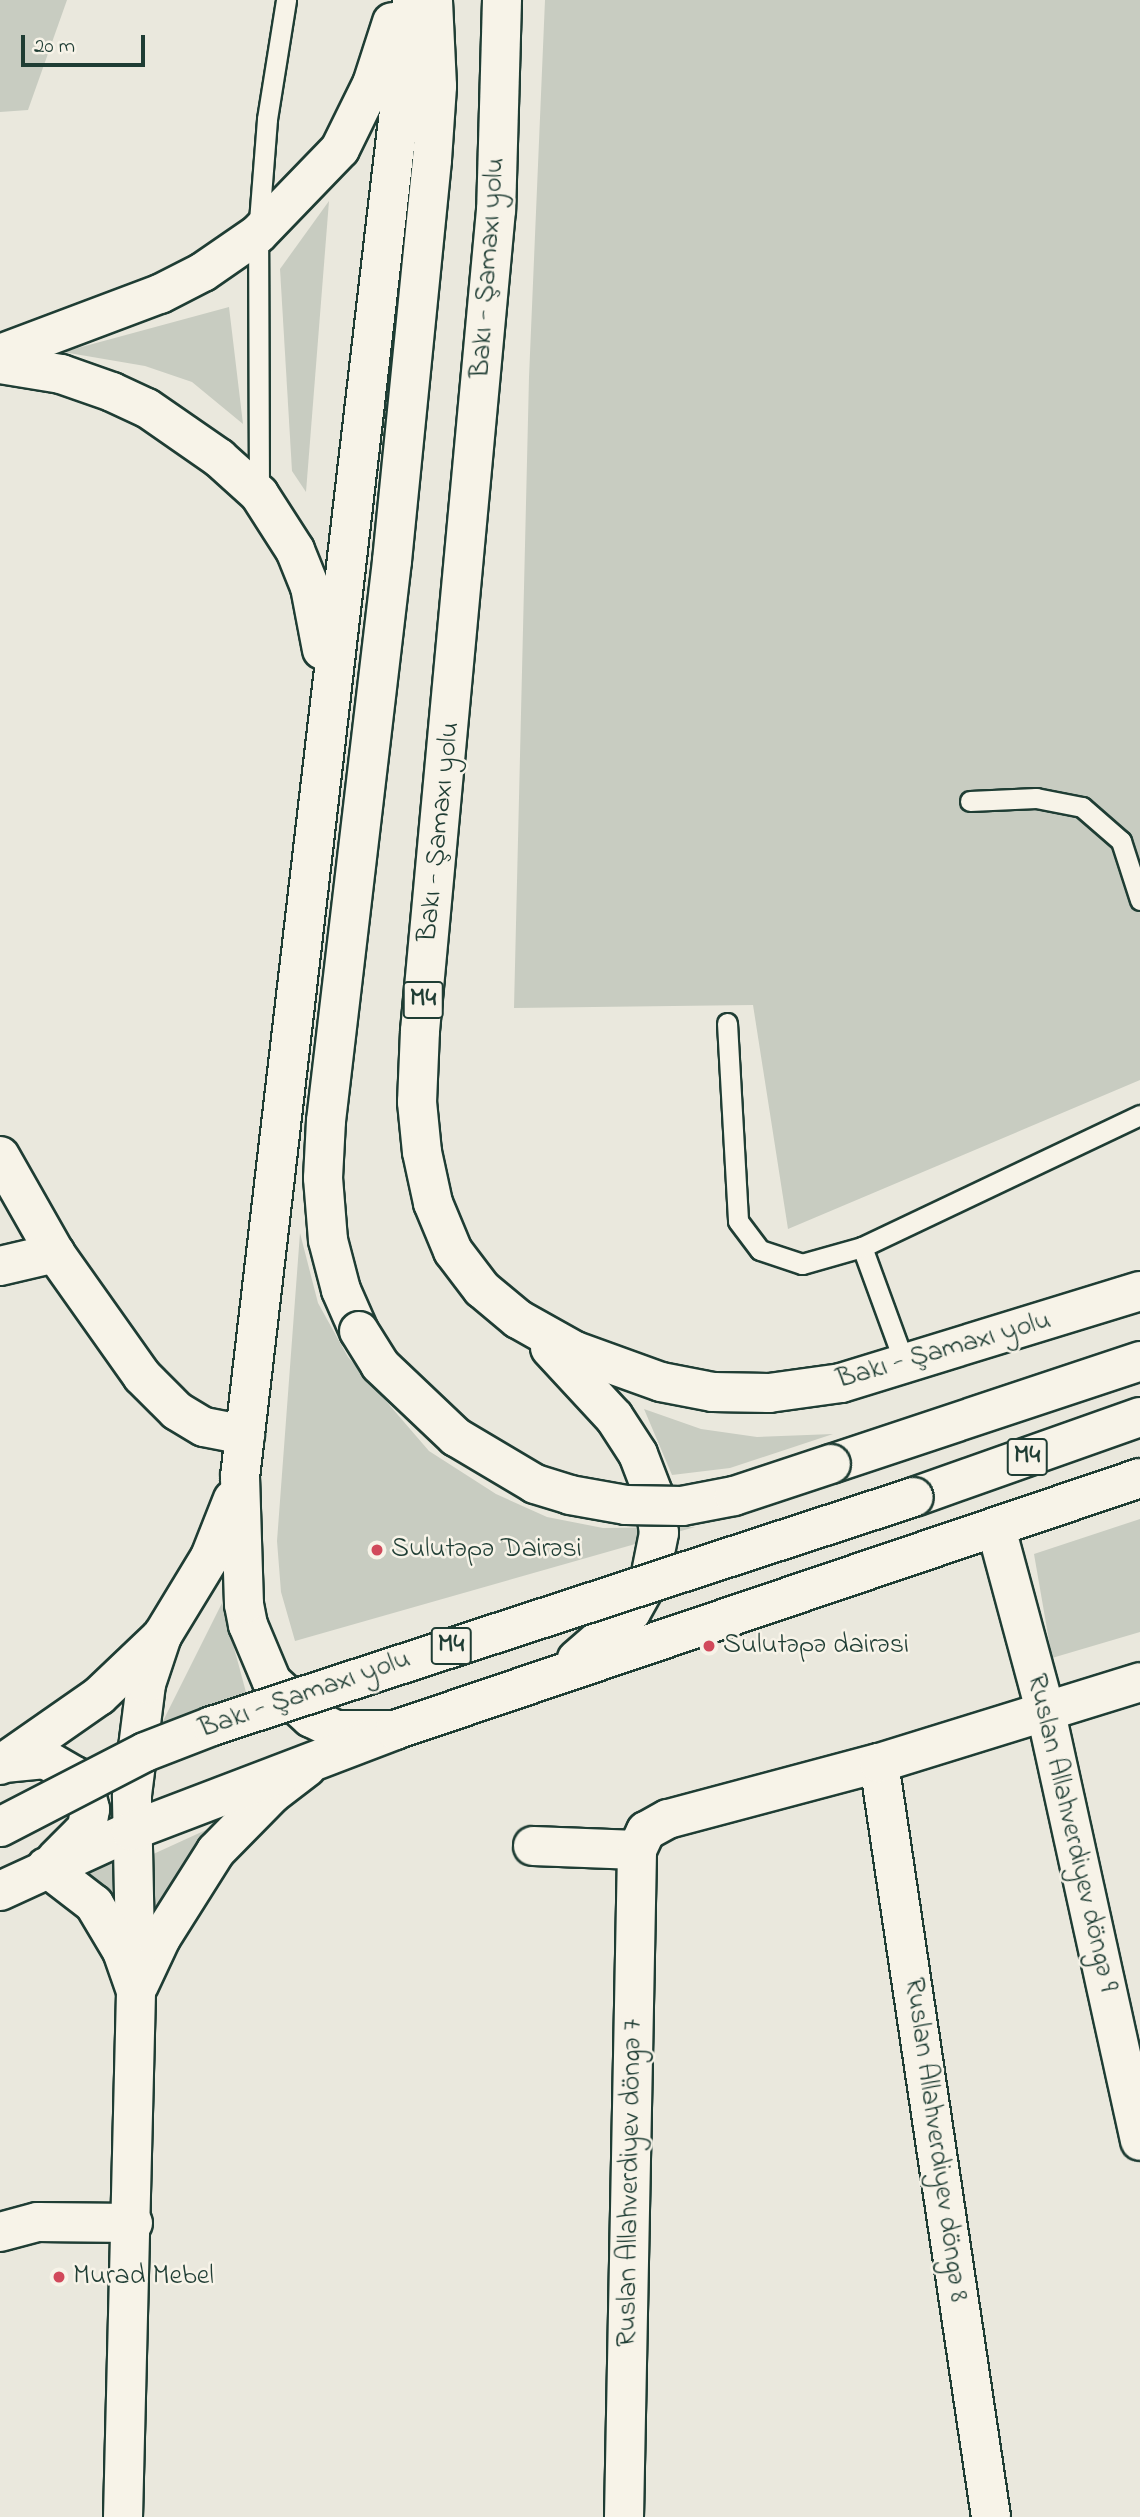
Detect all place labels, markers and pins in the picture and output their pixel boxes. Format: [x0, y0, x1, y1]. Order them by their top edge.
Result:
place label: Sulutəpə Dairəsi [391, 1533, 582, 1567]
marker: Sulutəpə Dairəsi [369, 1542, 385, 1558]
place label: Sulutəpə dairəsi [723, 1629, 909, 1663]
marker: Sulutəpə dairəsi [701, 1638, 717, 1654]
place label: Murad Mebel [73, 2260, 214, 2294]
marker: Murad Mebel [51, 2269, 67, 2285]

